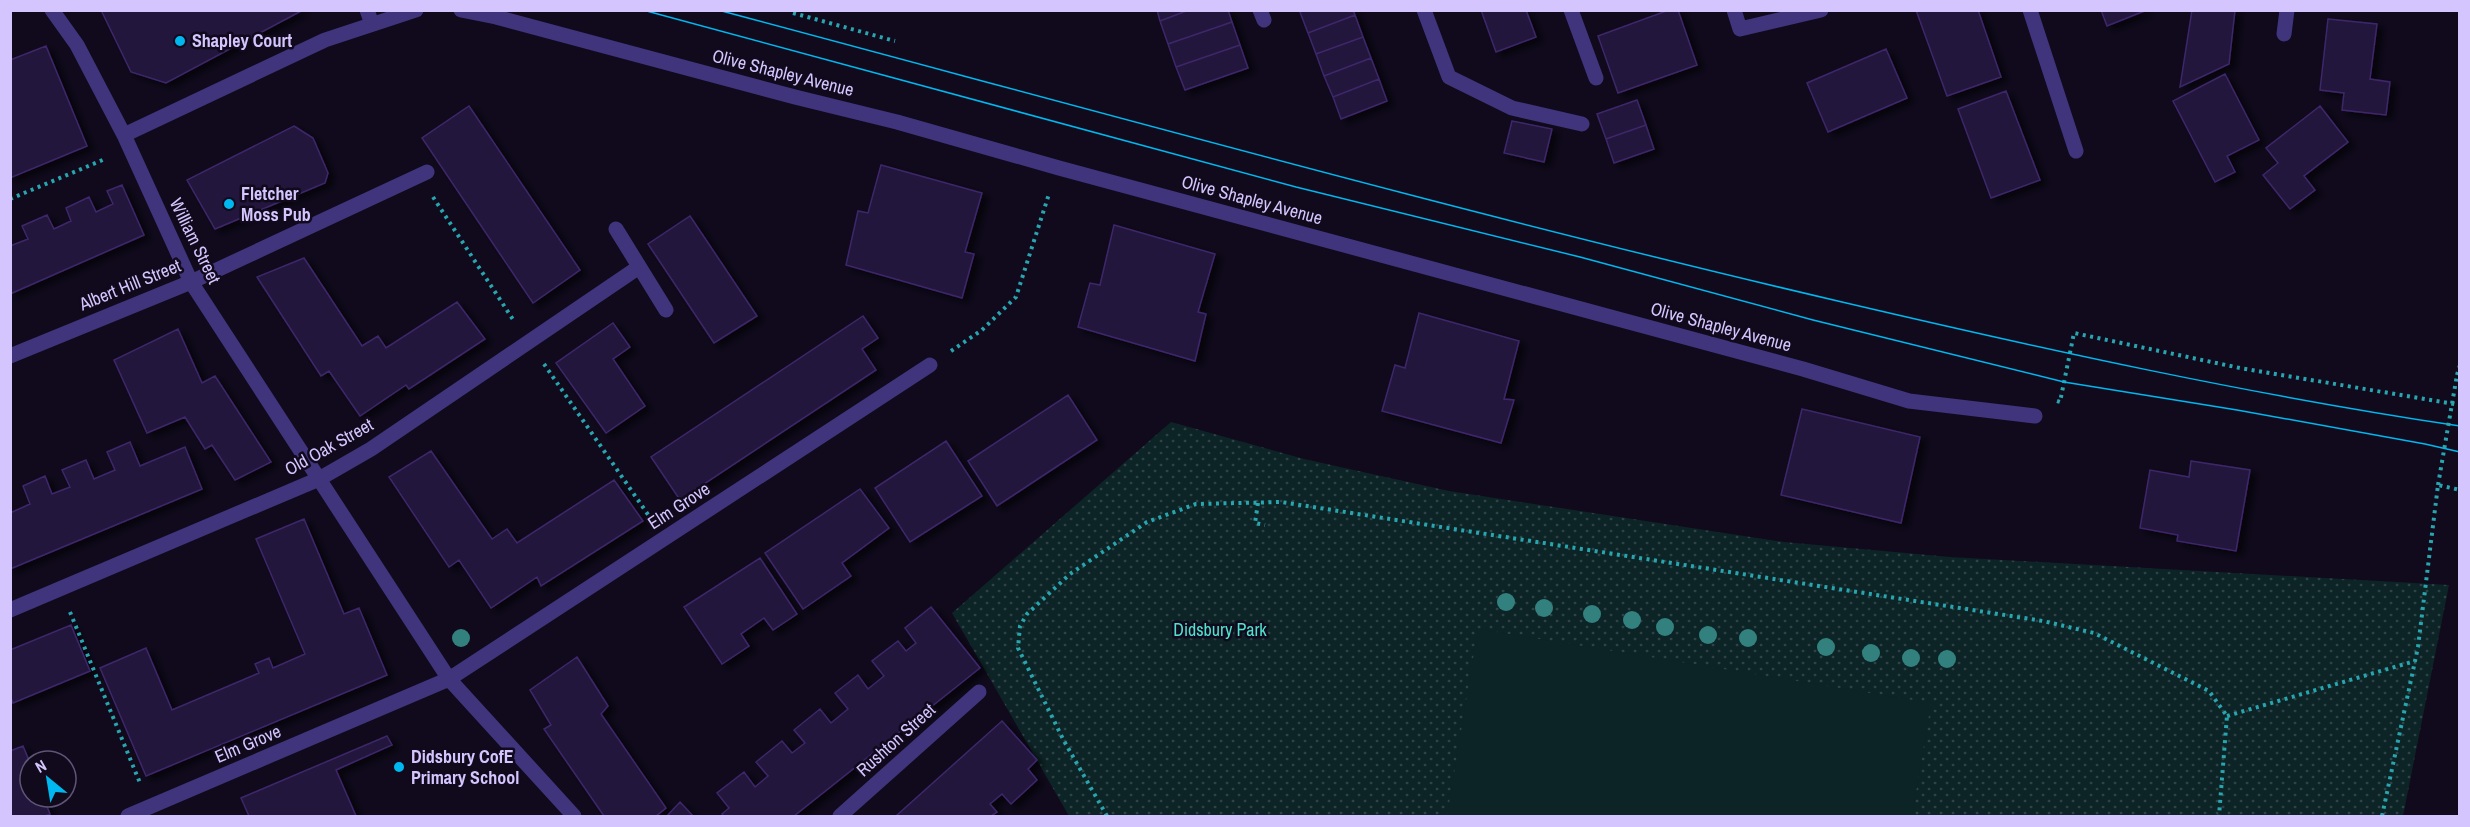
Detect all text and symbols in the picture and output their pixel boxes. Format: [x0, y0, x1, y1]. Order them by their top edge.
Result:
place label: Shapley Court [192, 28, 292, 53]
marker: Shapley Court [173, 34, 187, 48]
street label: Olive Shapley Avenue [710, 43, 856, 102]
street label: Olive Shapley Avenue [1179, 169, 1325, 230]
place label: Fletcher Moss Pub [241, 181, 311, 227]
street label: William Street [164, 194, 227, 288]
marker: Fletcher Moss Pub [222, 197, 236, 211]
street label: Albert Hill Street [74, 253, 184, 317]
street label: Olive Shapley Avenue [1648, 296, 1794, 357]
street label: Old Oak Street [280, 412, 378, 481]
street label: Elm Grove [643, 476, 715, 535]
park label: Didsbury Park [1173, 617, 1267, 642]
street label: Rushton Street [851, 697, 941, 782]
street label: Elm Grove [211, 718, 285, 769]
place label: Didsbury CofE Primary School [411, 744, 519, 790]
north arrow [18, 749, 78, 809]
text: N [31, 754, 50, 778]
marker: Didsbury CofE Primary School [392, 760, 406, 774]

